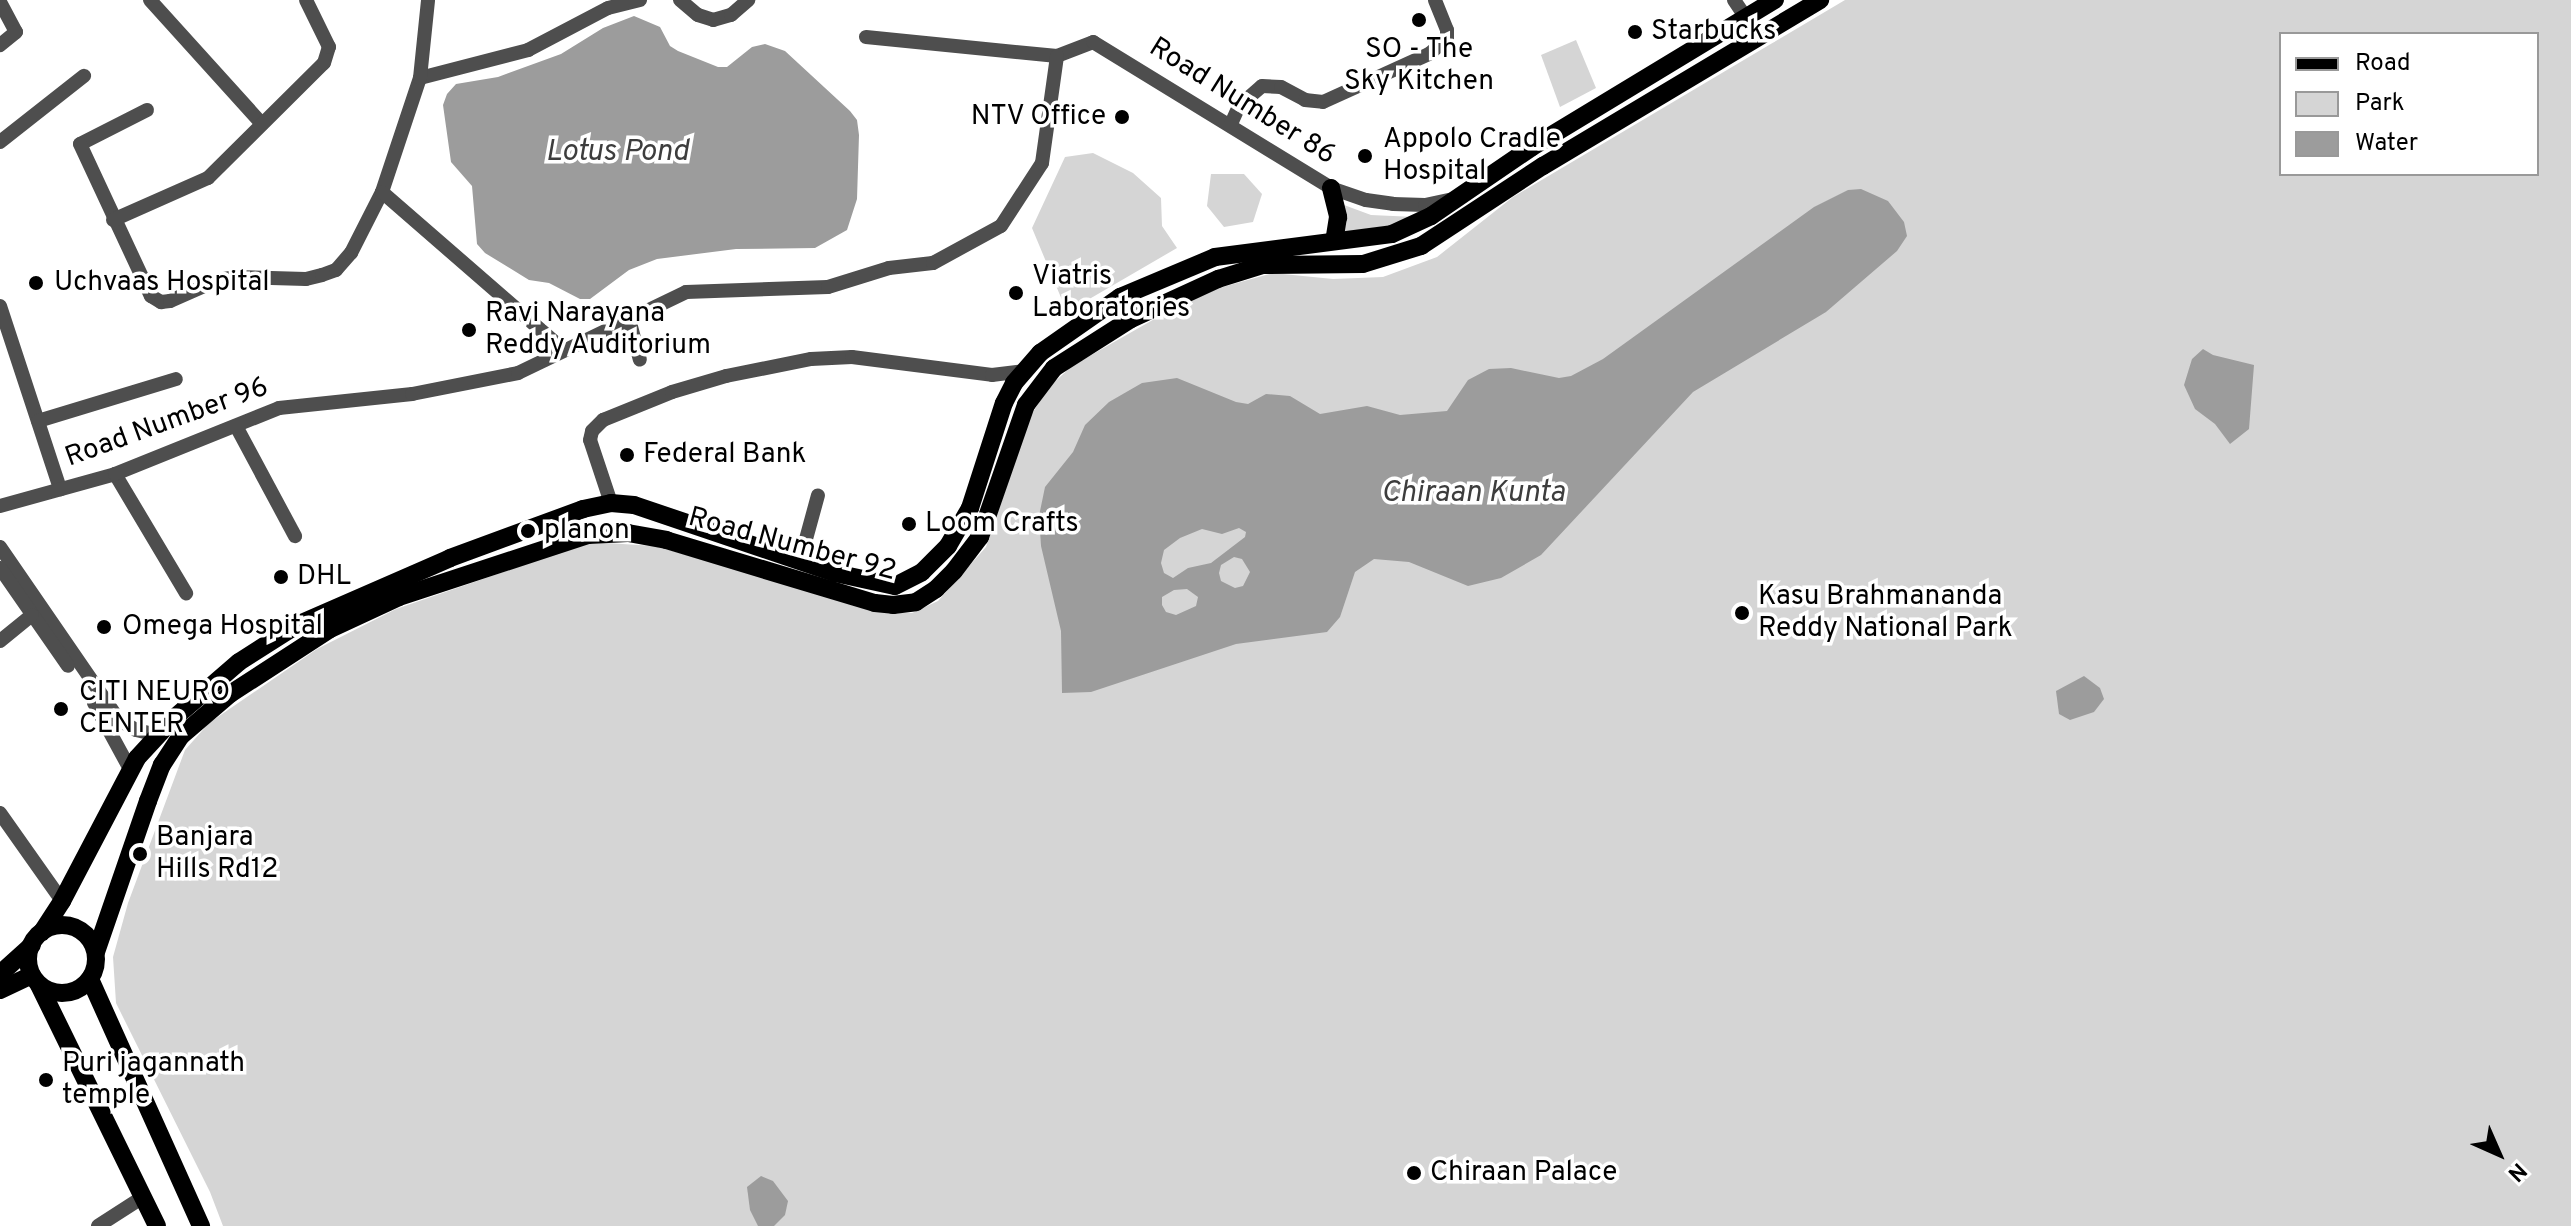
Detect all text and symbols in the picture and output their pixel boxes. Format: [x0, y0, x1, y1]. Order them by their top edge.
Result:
marker: SO - The Sky Kitchen [1410, 11, 1428, 29]
place label: Starbucks [1651, 15, 1776, 49]
marker: Starbucks [1626, 23, 1644, 41]
street label: Road Number 86 [1142, 31, 1342, 173]
legend [2279, 32, 2539, 176]
place label: SO - The Sky Kitchen [1344, 33, 1494, 99]
text: Road [2355, 49, 2411, 79]
text: Park [2355, 89, 2405, 119]
place label: NTV Office [970, 100, 1106, 134]
marker: NTV Office [1113, 108, 1131, 126]
place label: Appolo Cradle Hospital [1383, 123, 1561, 189]
text: Water [2355, 129, 2418, 159]
water label: Lotus Pond [545, 135, 689, 171]
marker: Appolo Cradle Hospital [1354, 145, 1376, 167]
place label: Viatris Laboratories [1032, 260, 1190, 326]
place label: Uchvaas Hospital [54, 266, 270, 300]
marker: Uchvaas Hospital [25, 272, 47, 294]
marker: Viatris Laboratories [1007, 284, 1025, 302]
place label: Ravi Narayana Reddy Auditorium [485, 297, 712, 363]
marker: Ravi Narayana Reddy Auditorium [460, 321, 478, 339]
street label: Road Number 96 [61, 371, 273, 475]
place label: Federal Bank [643, 438, 806, 472]
marker: Federal Bank [618, 446, 636, 464]
water label: Chiraan Kunta [1381, 476, 1565, 512]
street label: Road Number 92 [684, 501, 900, 589]
place label: Loom Crafts [925, 507, 1079, 541]
place label: planon [544, 514, 630, 548]
marker: Loom Crafts [900, 515, 918, 533]
marker: planon [519, 522, 537, 540]
place label: DHL [297, 560, 351, 594]
marker: DHL [272, 568, 290, 586]
place label: Kasu Brahmananda Reddy National Park [1758, 580, 2013, 646]
marker: Kasu Brahmananda Reddy National Park [1733, 604, 1751, 622]
place label: Omega Hospital [122, 610, 323, 644]
marker: Omega Hospital [93, 616, 115, 638]
place label: CITI NEURO CENTER [79, 676, 230, 742]
marker: CITI NEURO CENTER [50, 698, 72, 720]
place label: Banjara Hills Rd12 [156, 821, 278, 887]
marker: Banjara Hills Rd12 [131, 845, 149, 863]
place label: Puri jagannath temple [62, 1047, 245, 1113]
marker: Puri jagannath temple [37, 1071, 55, 1089]
north arrow [2459, 1114, 2539, 1194]
place label: Chiraan Palace [1430, 1156, 1617, 1190]
text: N [2501, 1156, 2531, 1186]
marker: Chiraan Palace [1405, 1164, 1423, 1182]

